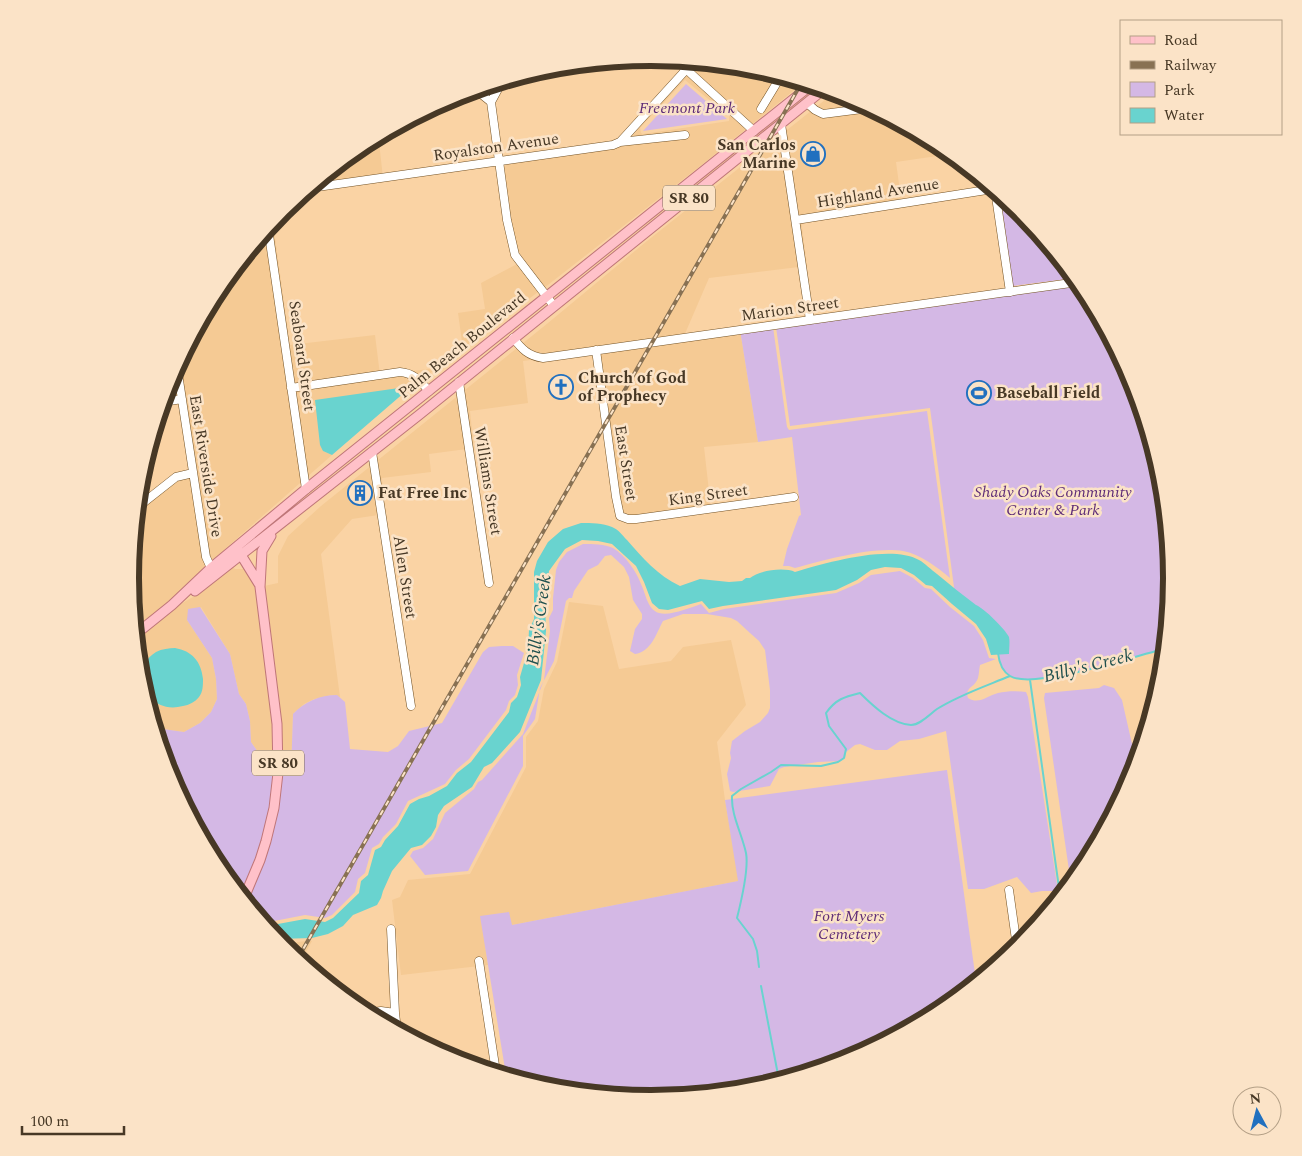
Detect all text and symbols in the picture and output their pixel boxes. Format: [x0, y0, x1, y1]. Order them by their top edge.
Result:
legend [1120, 20, 1282, 135]
text: Road [1164, 29, 1198, 52]
text: Railway [1164, 54, 1217, 77]
text: Park [1164, 79, 1195, 102]
park label: Freemont Park [639, 96, 736, 120]
text: Water [1164, 104, 1204, 127]
street label: Royalston Avenue [432, 126, 560, 168]
place label: San Carlos Marine [717, 133, 796, 175]
shop icon: San Carlos Marine [800, 141, 826, 167]
street label: Highland Avenue [815, 171, 941, 215]
road number: SR 80 [663, 186, 715, 210]
street label: Palm Beach Boulevard [393, 286, 531, 404]
street label: Marion Street [740, 290, 841, 328]
street label: Seaboard Street [282, 299, 322, 413]
place label: Church of God of Prophecy [578, 366, 686, 408]
church icon: Church of God of Prophecy [548, 374, 574, 400]
sports icon: Baseball Field [966, 380, 992, 406]
place label: Baseball Field [996, 381, 1100, 405]
street label: East Riverside Drive [183, 393, 229, 539]
street label: East Street [608, 423, 644, 503]
street label: Williams Street [468, 425, 508, 537]
street label: King Street [667, 477, 750, 512]
building icon: Fat Free Inc [347, 480, 373, 506]
park label: Shady Oaks Community Center & Park [974, 480, 1132, 522]
place label: Fat Free Inc [378, 481, 468, 505]
street label: Allen Street [387, 533, 423, 621]
water label: Billy's Creek [519, 572, 559, 667]
water label: Billy's Creek [1041, 642, 1136, 690]
road number: SR 80 [252, 750, 304, 776]
park label: Fort Myers Cemetery [814, 904, 885, 946]
north arrow [1232, 1086, 1282, 1136]
text: N [1249, 1087, 1262, 1110]
scale bar [22, 1104, 125, 1136]
text: 100 m [30, 1110, 69, 1133]

